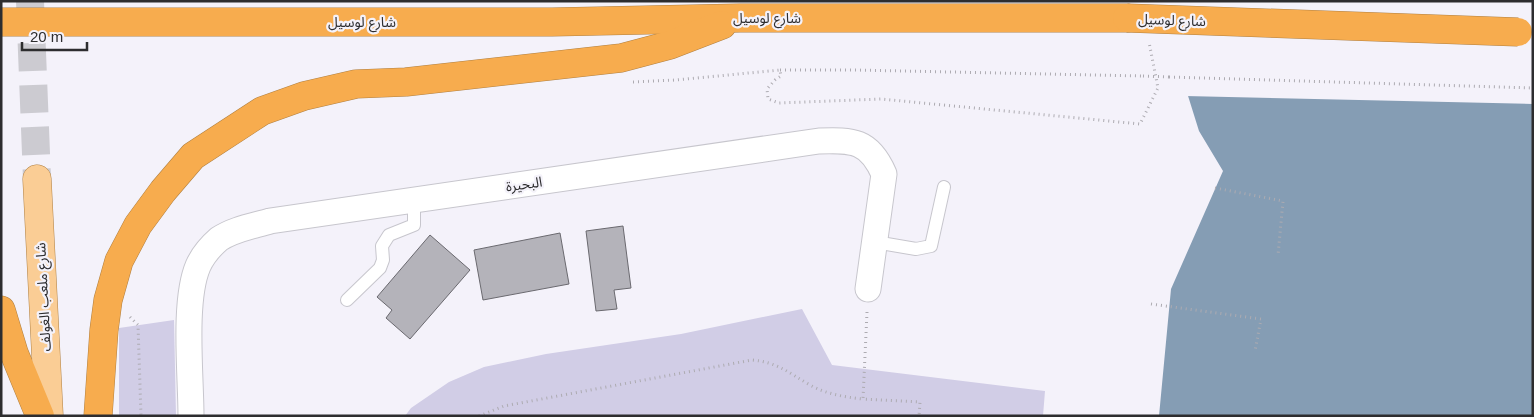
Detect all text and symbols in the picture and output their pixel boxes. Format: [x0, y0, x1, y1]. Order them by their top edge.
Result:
street label: شارع لوسيل [733, 10, 801, 29]
street label: شارع لوسيل [1138, 11, 1206, 32]
street label: شارع لوسيل [328, 14, 396, 33]
scale bar [22, 20, 88, 52]
text: 20 m [30, 28, 63, 45]
street label: البحيرة [505, 174, 543, 195]
street label: شارع ملعب الغولف [32, 242, 57, 352]

